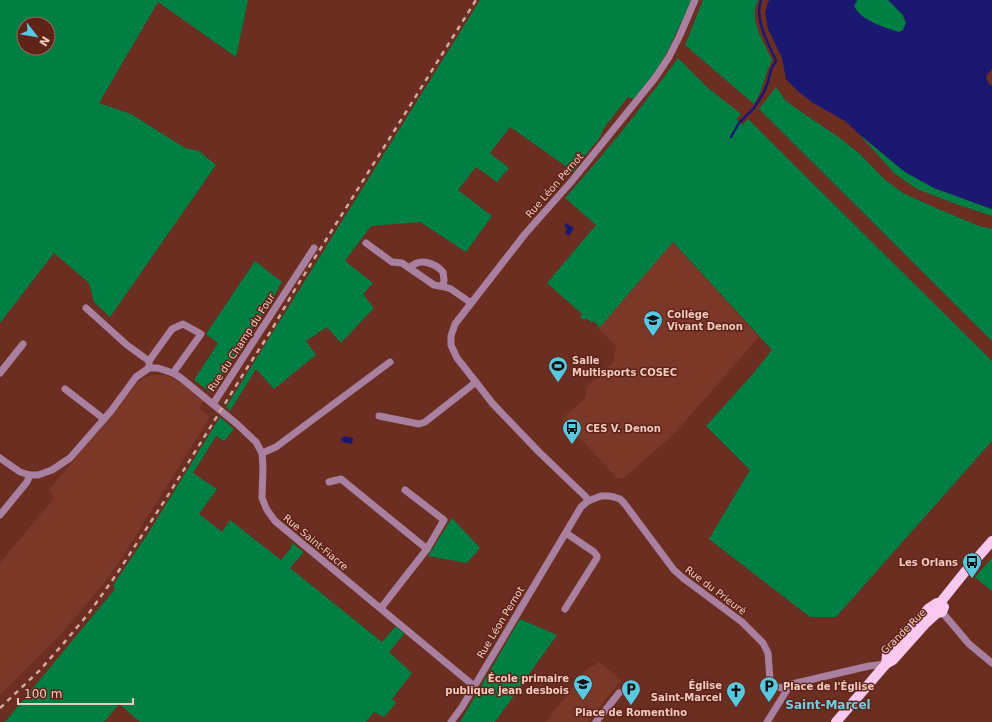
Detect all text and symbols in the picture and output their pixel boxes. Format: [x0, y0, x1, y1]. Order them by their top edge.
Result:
north arrow [16, 16, 56, 56]
text: N [36, 34, 52, 48]
street label: Rue Léon Pernot [523, 151, 585, 220]
street label: Rue du Champ du Four [206, 290, 278, 393]
school or university icon: Collège Vivant Denon [642, 309, 664, 337]
place label: Collège Vivant Denon [667, 309, 743, 332]
sports icon: Salle Multisports COSEC [547, 355, 569, 383]
place label: Salle Multisports COSEC [572, 355, 677, 378]
bus stop icon: CES V. Denon [561, 417, 583, 445]
place label: CES V. Denon [586, 423, 661, 434]
street label: Rue Saint-Fiacre [281, 512, 350, 573]
bus stop icon: Les Orlans [961, 551, 983, 579]
place label: Les Orlans [899, 557, 958, 568]
street label: Rue du Prieuré [683, 564, 748, 617]
street label: Rue Léon Pernot [475, 584, 526, 660]
street label: Grande Rue [879, 607, 928, 656]
place label: École primaire publique jean desbois [445, 672, 569, 696]
school or university icon: École primaire publique jean desbois [572, 673, 594, 701]
parking icon: Place de l'Église [758, 675, 780, 703]
parking icon: Place de Romentino [620, 678, 642, 706]
place label: Église Saint-Marcel [651, 679, 722, 703]
scale bar [18, 680, 133, 706]
church icon: Église Saint-Marcel [725, 680, 747, 708]
place label: Place de l'Église [783, 680, 874, 692]
text: 100 m [24, 687, 62, 701]
district label: Saint-Marcel [785, 698, 871, 712]
place label: Place de Romentino [575, 707, 687, 718]

